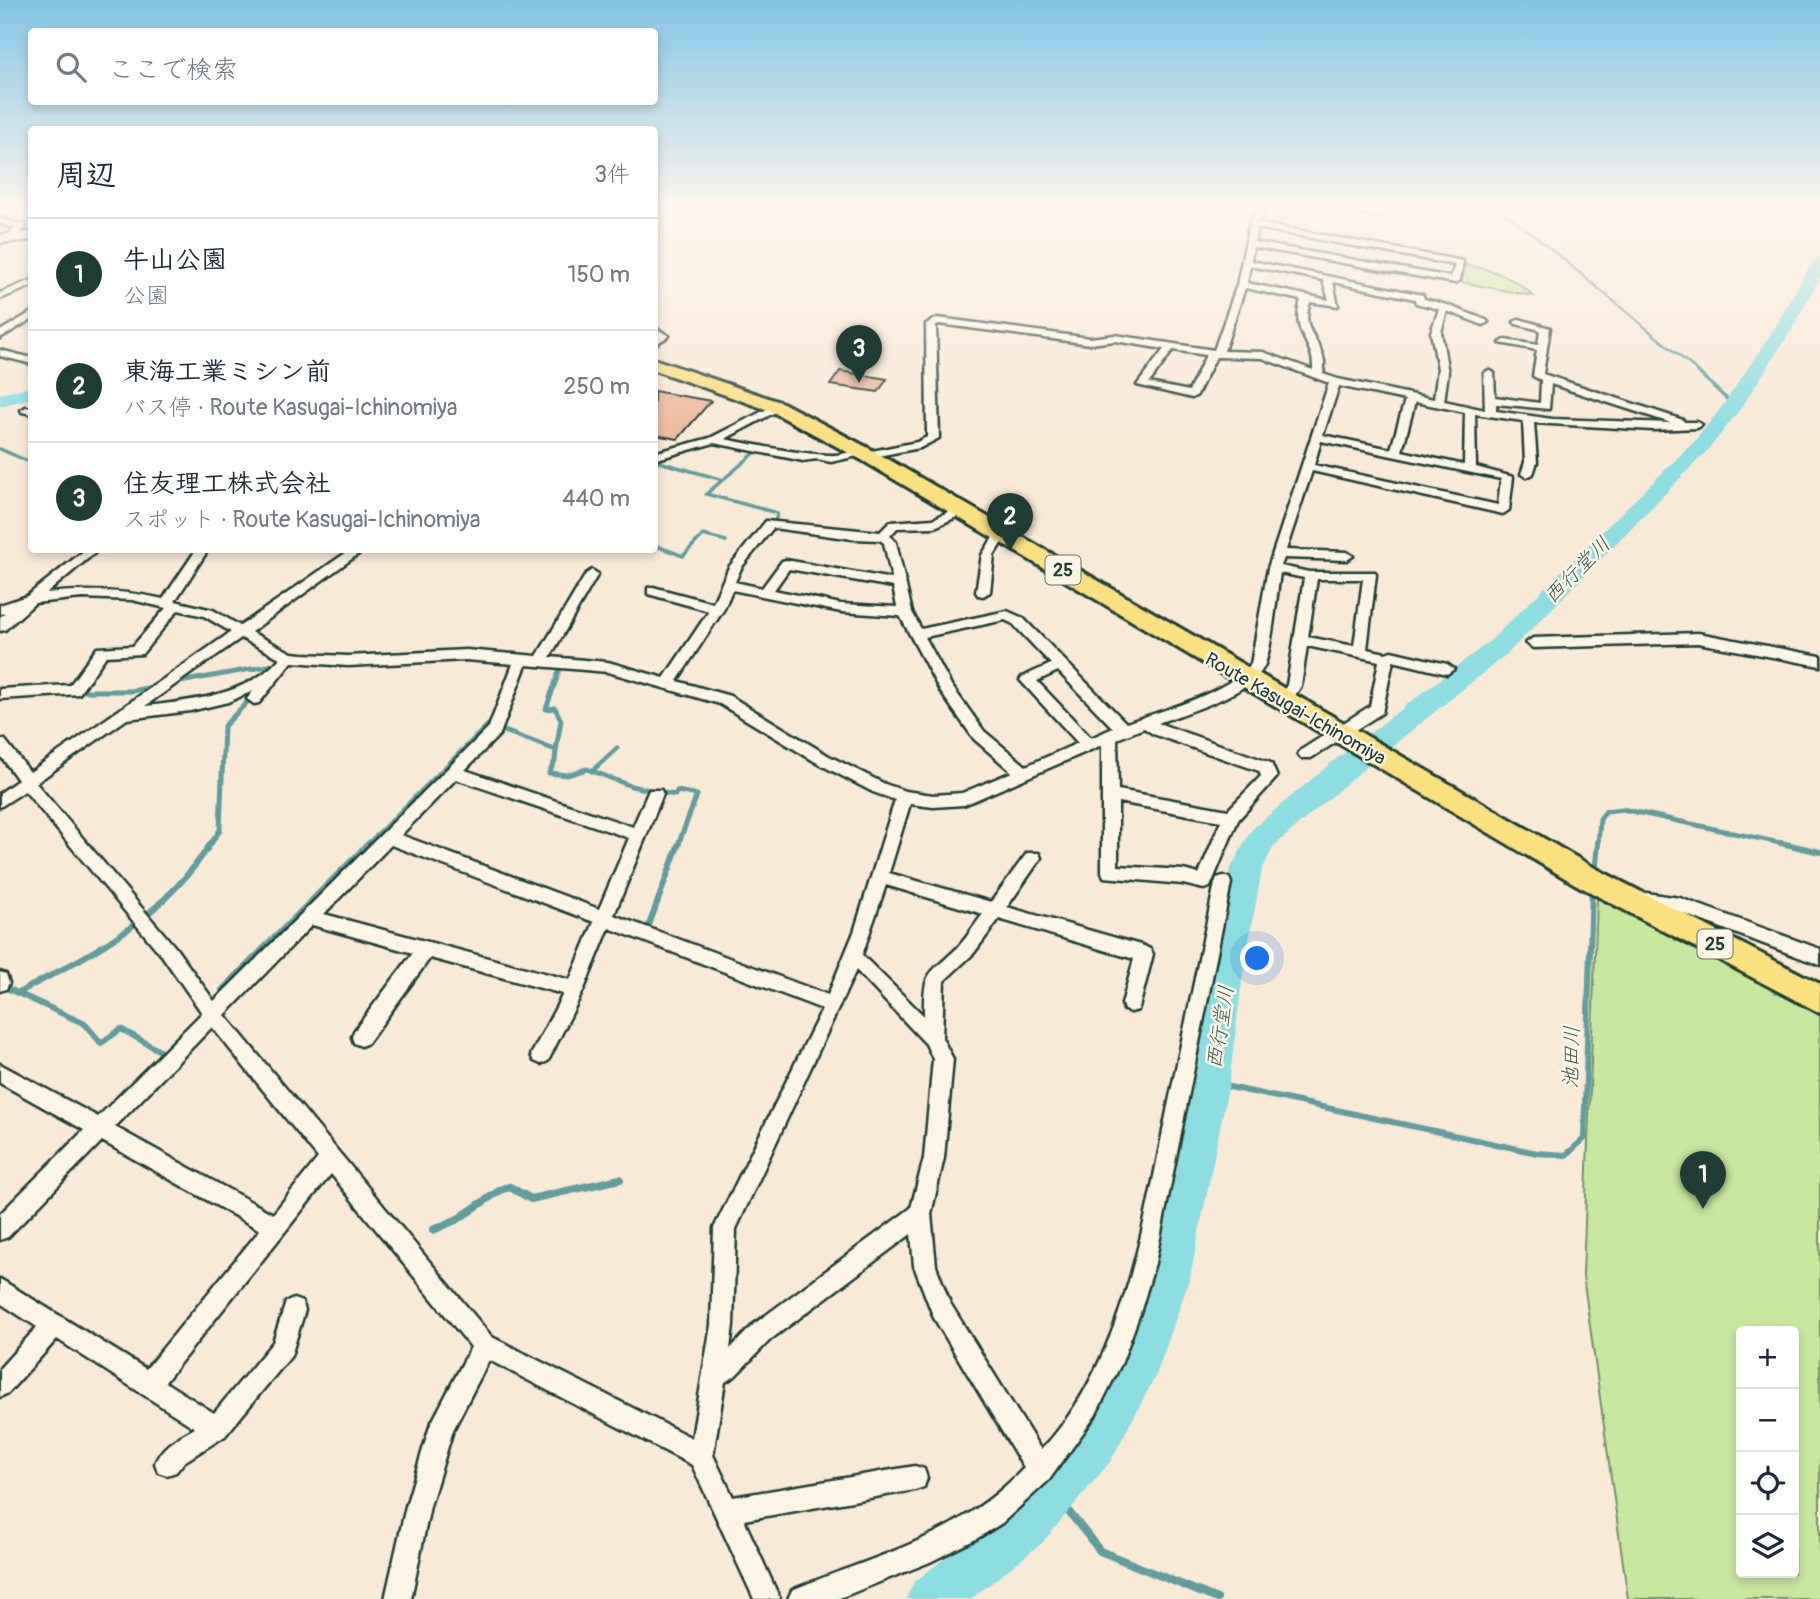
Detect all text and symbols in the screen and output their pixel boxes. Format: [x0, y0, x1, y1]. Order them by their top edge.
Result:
search box [28, 28, 658, 105]
icon: search [52, 48, 90, 86]
text: ここで検索 [108, 54, 238, 86]
text: 周辺 [56, 157, 116, 194]
text: 3件 [594, 160, 630, 189]
text: 牛山公園 [123, 244, 227, 276]
text: 1 [75, 260, 84, 289]
text: 150 m [567, 260, 630, 289]
text: 公園 [123, 281, 169, 310]
pin: 3 [836, 325, 882, 383]
text: 東海工業ミシン前 [123, 356, 331, 388]
text: 2 [73, 372, 85, 401]
text: 250 m [564, 372, 630, 401]
text: バス停 · Route Kasugai-Ichinomiya [123, 393, 457, 422]
text: 住友理工株式会社 [123, 468, 331, 500]
text: 3 [73, 484, 85, 513]
text: 440 m [562, 484, 630, 513]
pin: 2 [987, 493, 1033, 551]
text: スポット · Route Kasugai-Ichinomiya [123, 505, 480, 534]
water label: 西行堂川 [1538, 531, 1617, 610]
road number: 25 [1046, 556, 1080, 584]
street label: Route Kasugai-Ichinomiya [1201, 647, 1390, 771]
road number: 25 [1698, 930, 1732, 959]
your location [1240, 941, 1274, 975]
water label: 西行堂川 [1201, 983, 1240, 1071]
water label: 池田川 [1557, 1025, 1586, 1089]
pin: 1 [1680, 1151, 1726, 1209]
map controls [1736, 1326, 1799, 1578]
button: + [1736, 1326, 1799, 1389]
button: − [1736, 1389, 1799, 1452]
button: locate [1736, 1452, 1799, 1515]
button: layers [1736, 1515, 1799, 1578]

